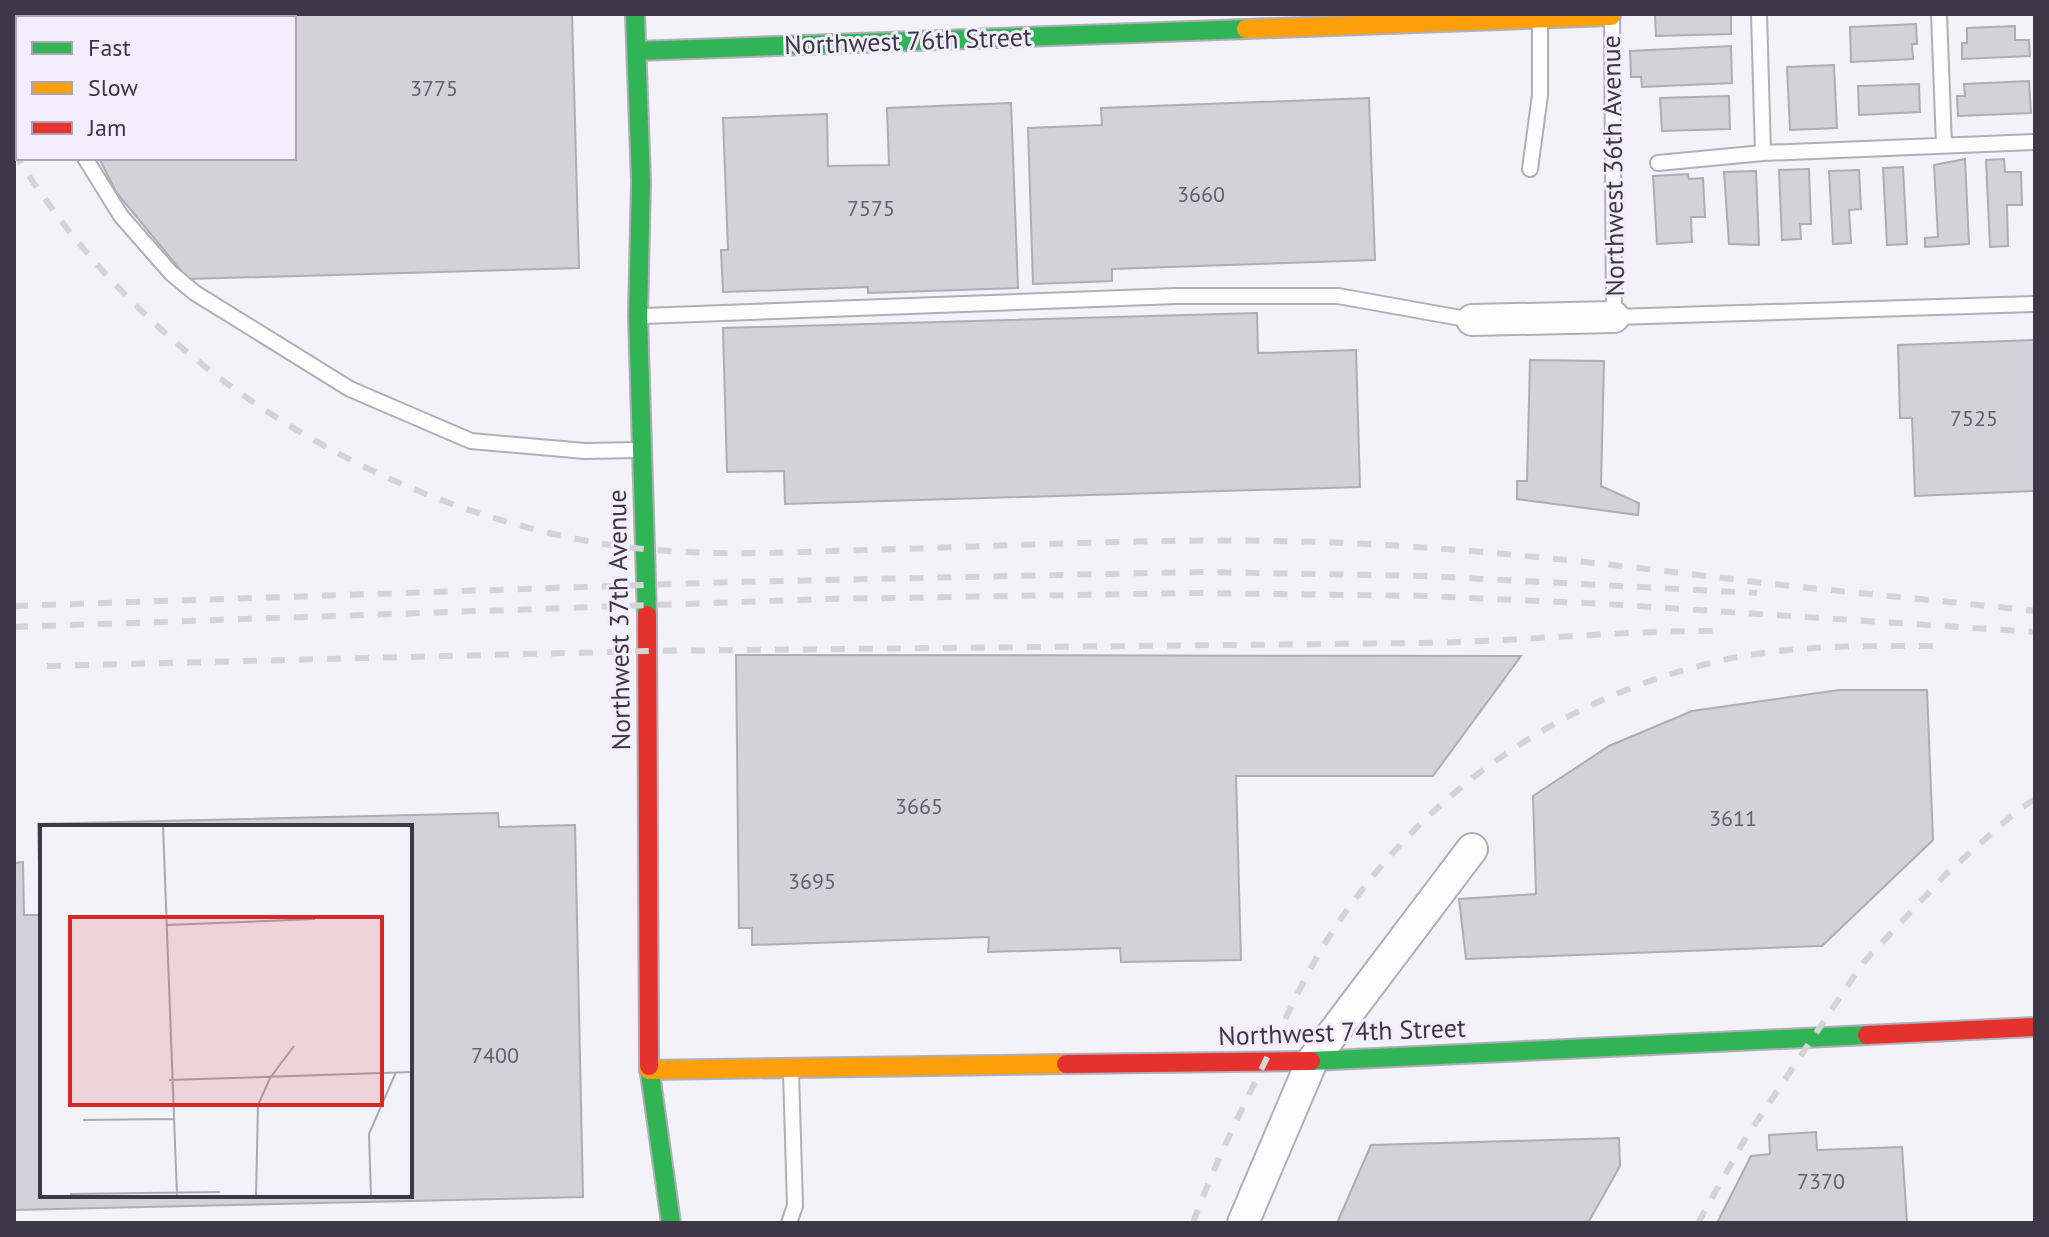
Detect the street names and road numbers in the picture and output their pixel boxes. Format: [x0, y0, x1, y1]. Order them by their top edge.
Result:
street label: Northwest 76th Street [784, 20, 1032, 61]
street label: Northwest 36th Avenue [1594, 35, 1631, 297]
street label: Northwest 37th Avenue [600, 489, 637, 751]
street label: Northwest 74th Street [1218, 1011, 1466, 1052]

